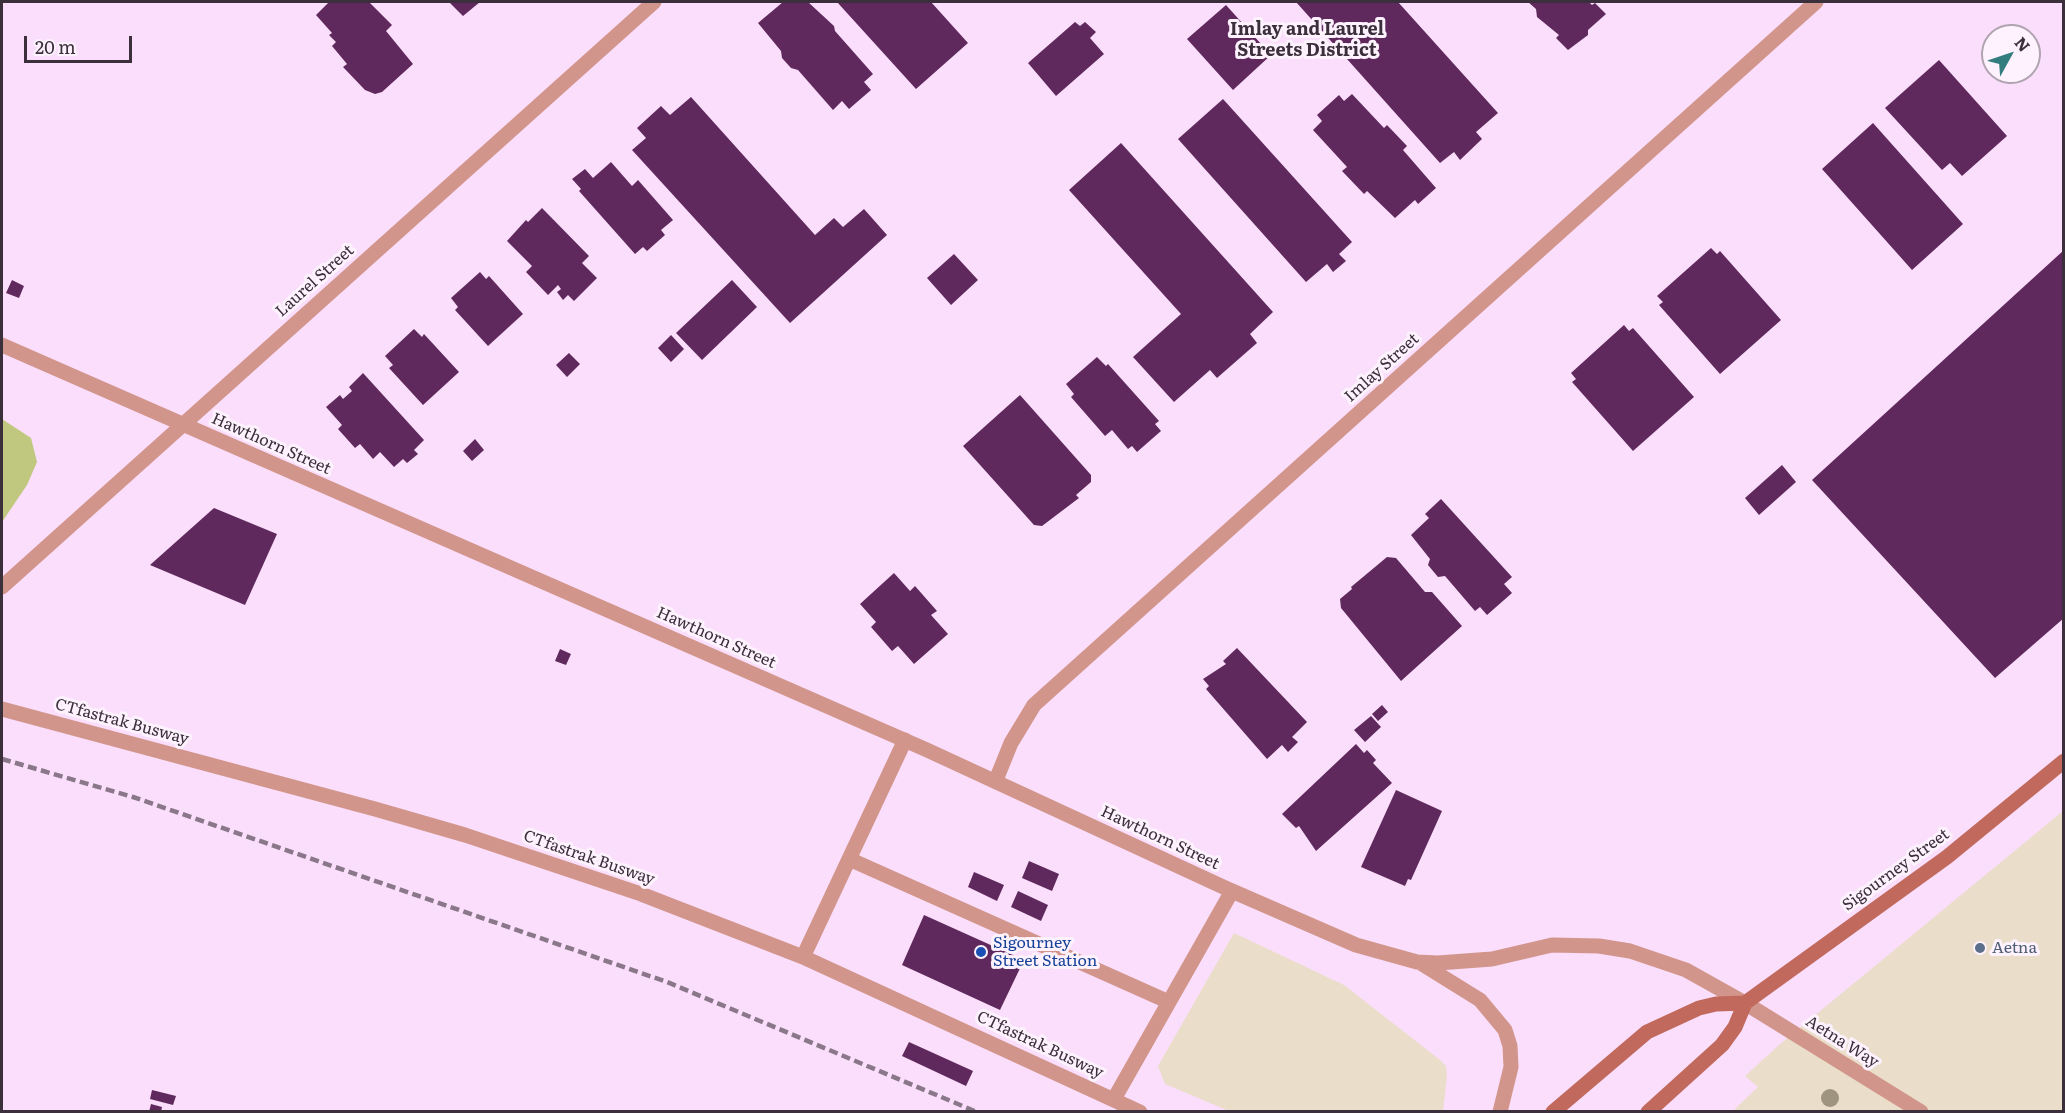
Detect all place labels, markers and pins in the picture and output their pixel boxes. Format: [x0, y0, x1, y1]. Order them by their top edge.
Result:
place label: Sigourney Street Station [993, 933, 1097, 971]
place label: Aetna [1992, 938, 2037, 958]
marker: Aetna [1973, 941, 1987, 955]
marker: Sigourney Street Station [974, 945, 988, 959]

